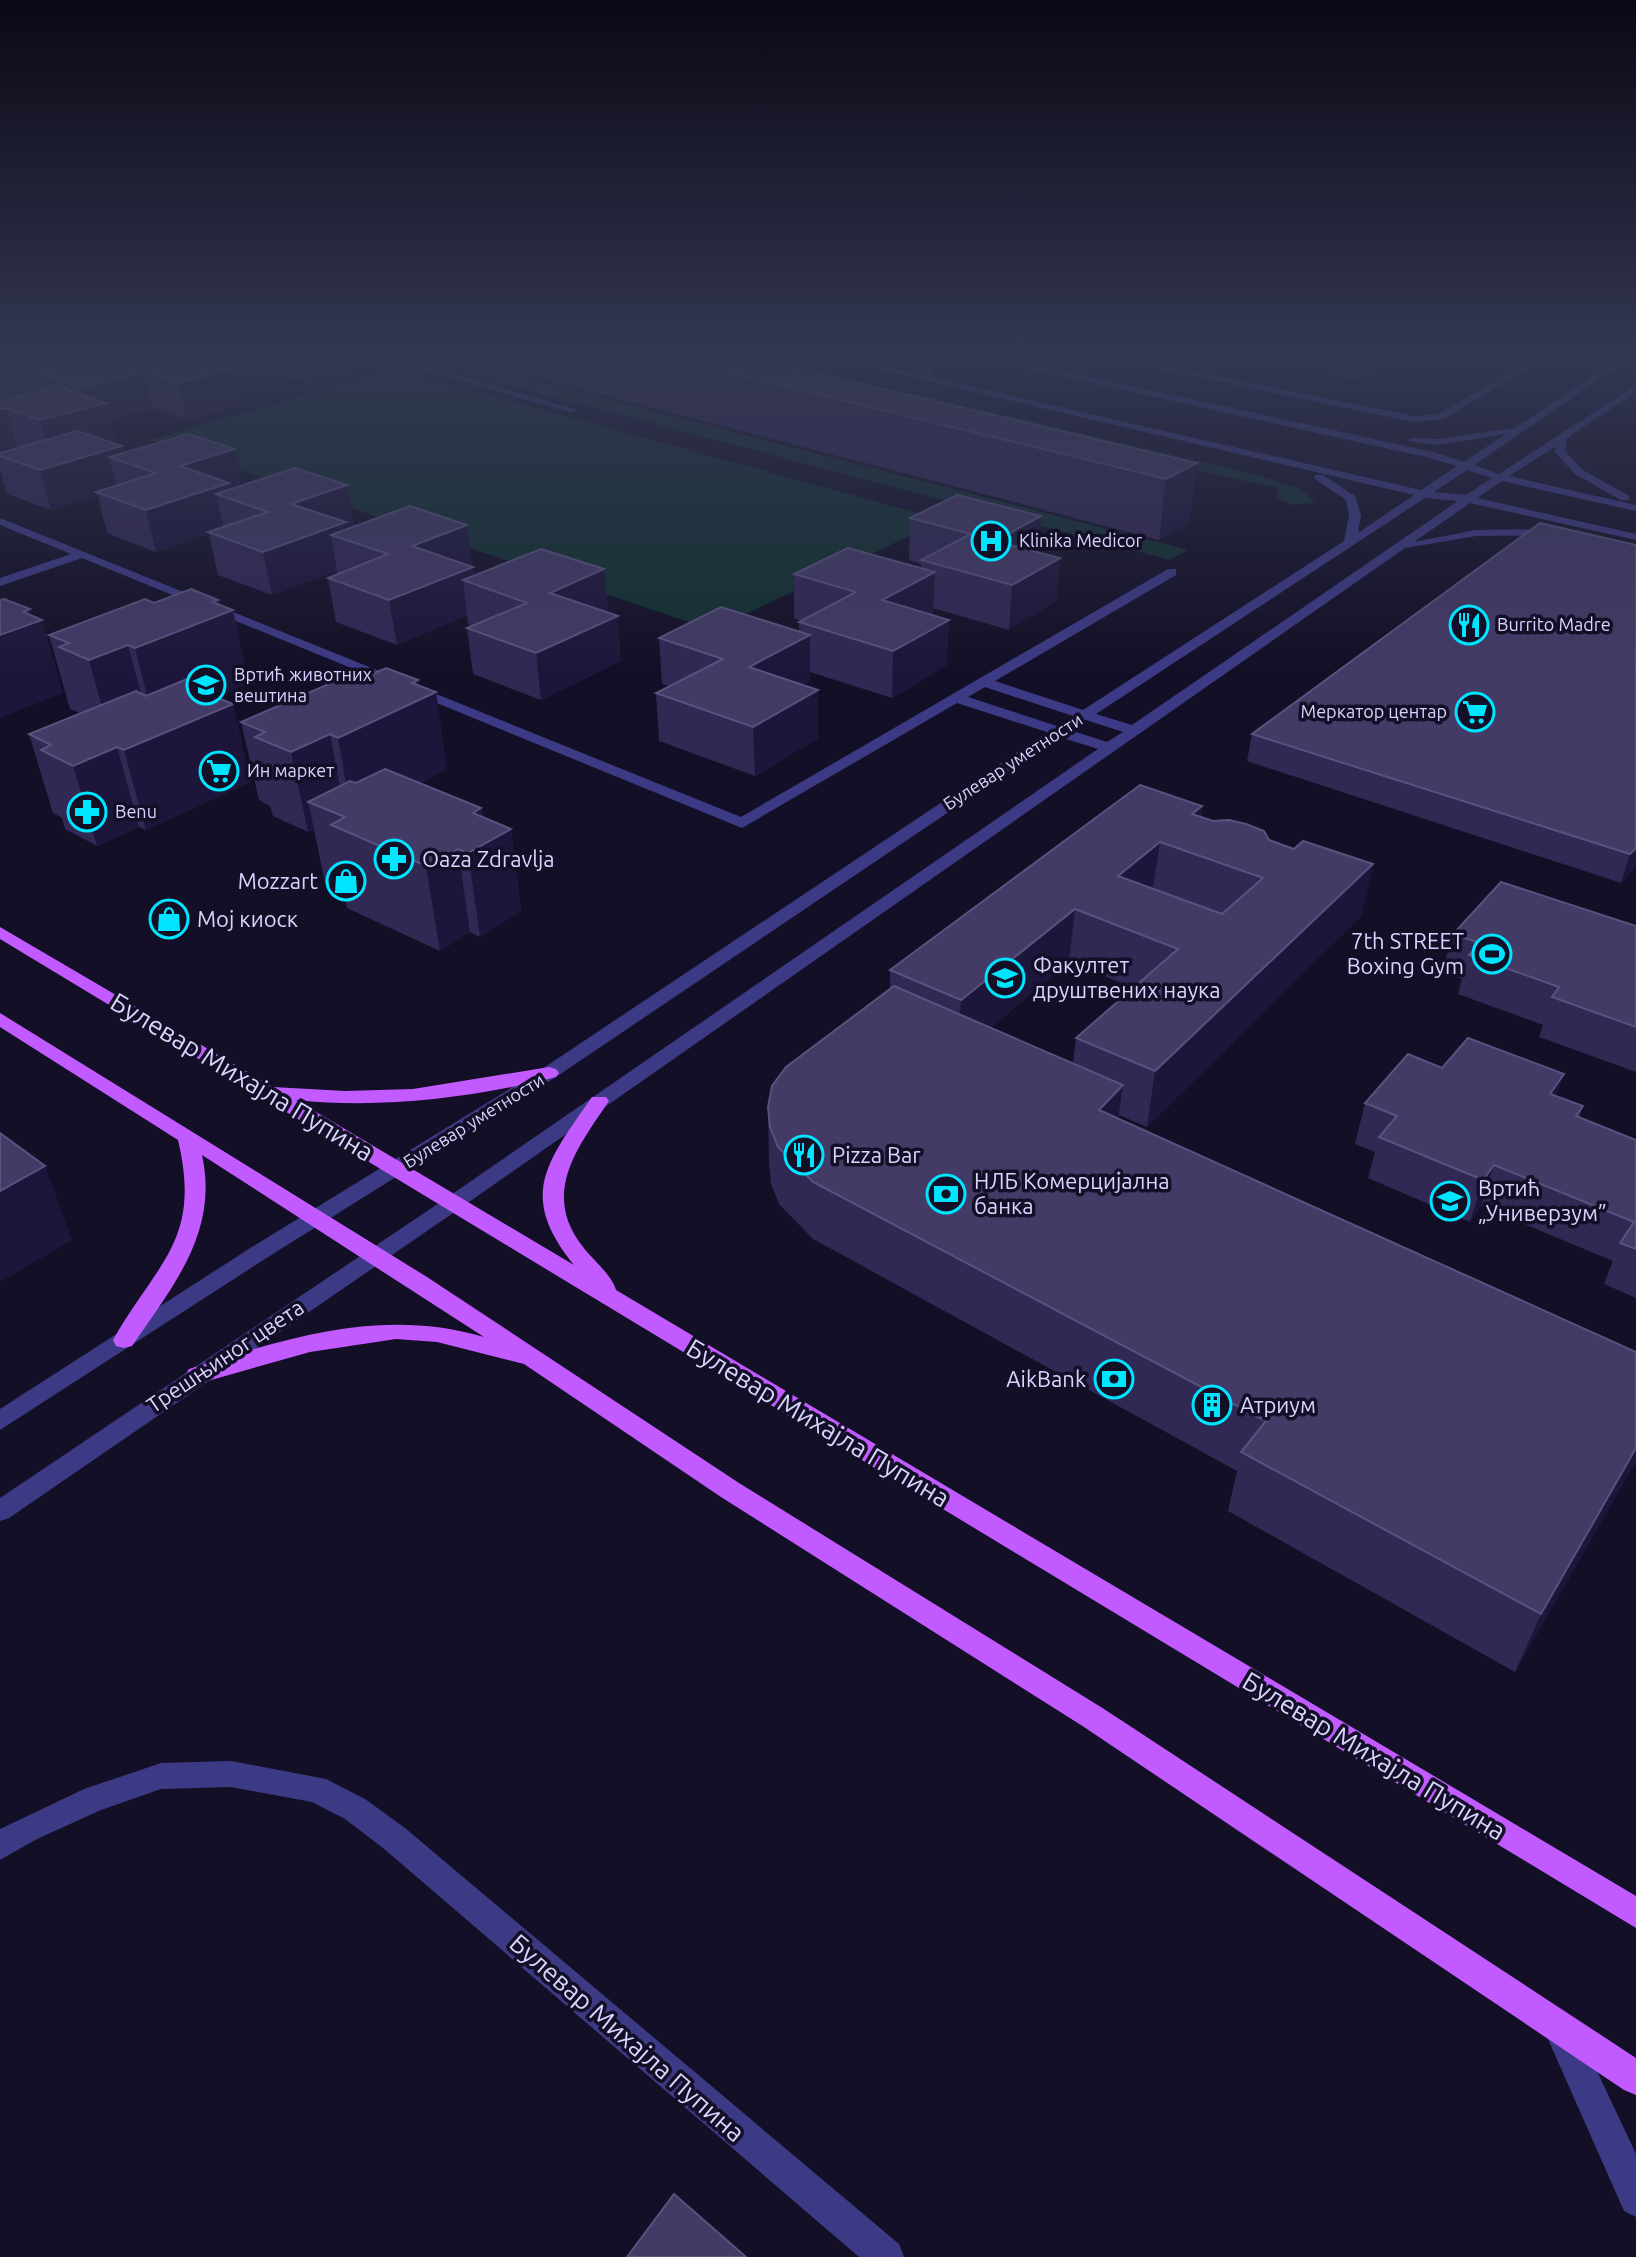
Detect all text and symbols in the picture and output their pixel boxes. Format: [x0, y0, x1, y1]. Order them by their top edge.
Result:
hospital icon: Klinika Medicor [970, 520, 1012, 562]
place label: Klinika Medicor [1019, 530, 1142, 550]
restaurant icon: Burrito Madre [1448, 604, 1490, 646]
place label: Burrito Madre [1497, 614, 1611, 634]
school or university icon: Вртић животних вештина [185, 664, 227, 706]
place label: Вртић животних вештина [234, 664, 372, 705]
supermarket icon: Меркатор центар [1454, 691, 1496, 733]
place label: Меркатор центар [1301, 701, 1447, 721]
street label: Булевар уметности [939, 709, 1086, 814]
supermarket icon: Ин маркет [198, 750, 240, 792]
place label: Ин маркет [247, 760, 334, 780]
pharmacy icon: Benu [66, 791, 108, 833]
place label: Benu [115, 801, 157, 821]
pharmacy icon: Oaza Zdravlja [373, 838, 415, 880]
place label: Oaza Zdravlja [422, 846, 555, 871]
shop icon: Mozzart [325, 860, 367, 902]
place label: Mozzart [238, 868, 318, 893]
shop icon: Мој киоск [148, 898, 190, 940]
place label: Мој киоск [197, 906, 298, 931]
place label: 7th STREET Boxing Gym [1347, 928, 1464, 978]
sports icon: 7th STREET Boxing Gym [1471, 933, 1513, 975]
place label: Факултет друштвених наука [1033, 952, 1221, 1002]
school or university icon: Факултет друштвених наука [984, 957, 1026, 999]
street label: Булевар Михајла Пупина [106, 987, 379, 1167]
street label: Булевар уметности [400, 1069, 547, 1171]
restaurant icon: Pizza Bar [783, 1134, 825, 1176]
place label: Pizza Bar [832, 1142, 921, 1167]
place label: НЛБ Комерцијална банка [974, 1168, 1170, 1218]
bank icon: НЛБ Комерцијална банка [925, 1173, 967, 1215]
place label: Вртић „Универзум” [1478, 1175, 1607, 1225]
school or university icon: Вртић „Универзум” [1429, 1180, 1471, 1222]
street label: Трешњиног цвета [141, 1294, 308, 1417]
street label: Булевар Михајла Пупина [682, 1333, 955, 1513]
bank icon: AikBank [1093, 1358, 1135, 1400]
place label: AikBank [1006, 1366, 1086, 1391]
building icon: Атриум [1191, 1384, 1233, 1426]
place label: Атриум [1240, 1392, 1316, 1417]
street label: Булевар Михајла Пупина [1238, 1666, 1511, 1846]
street label: Булевар Михајла Пупина [504, 1928, 750, 2147]

